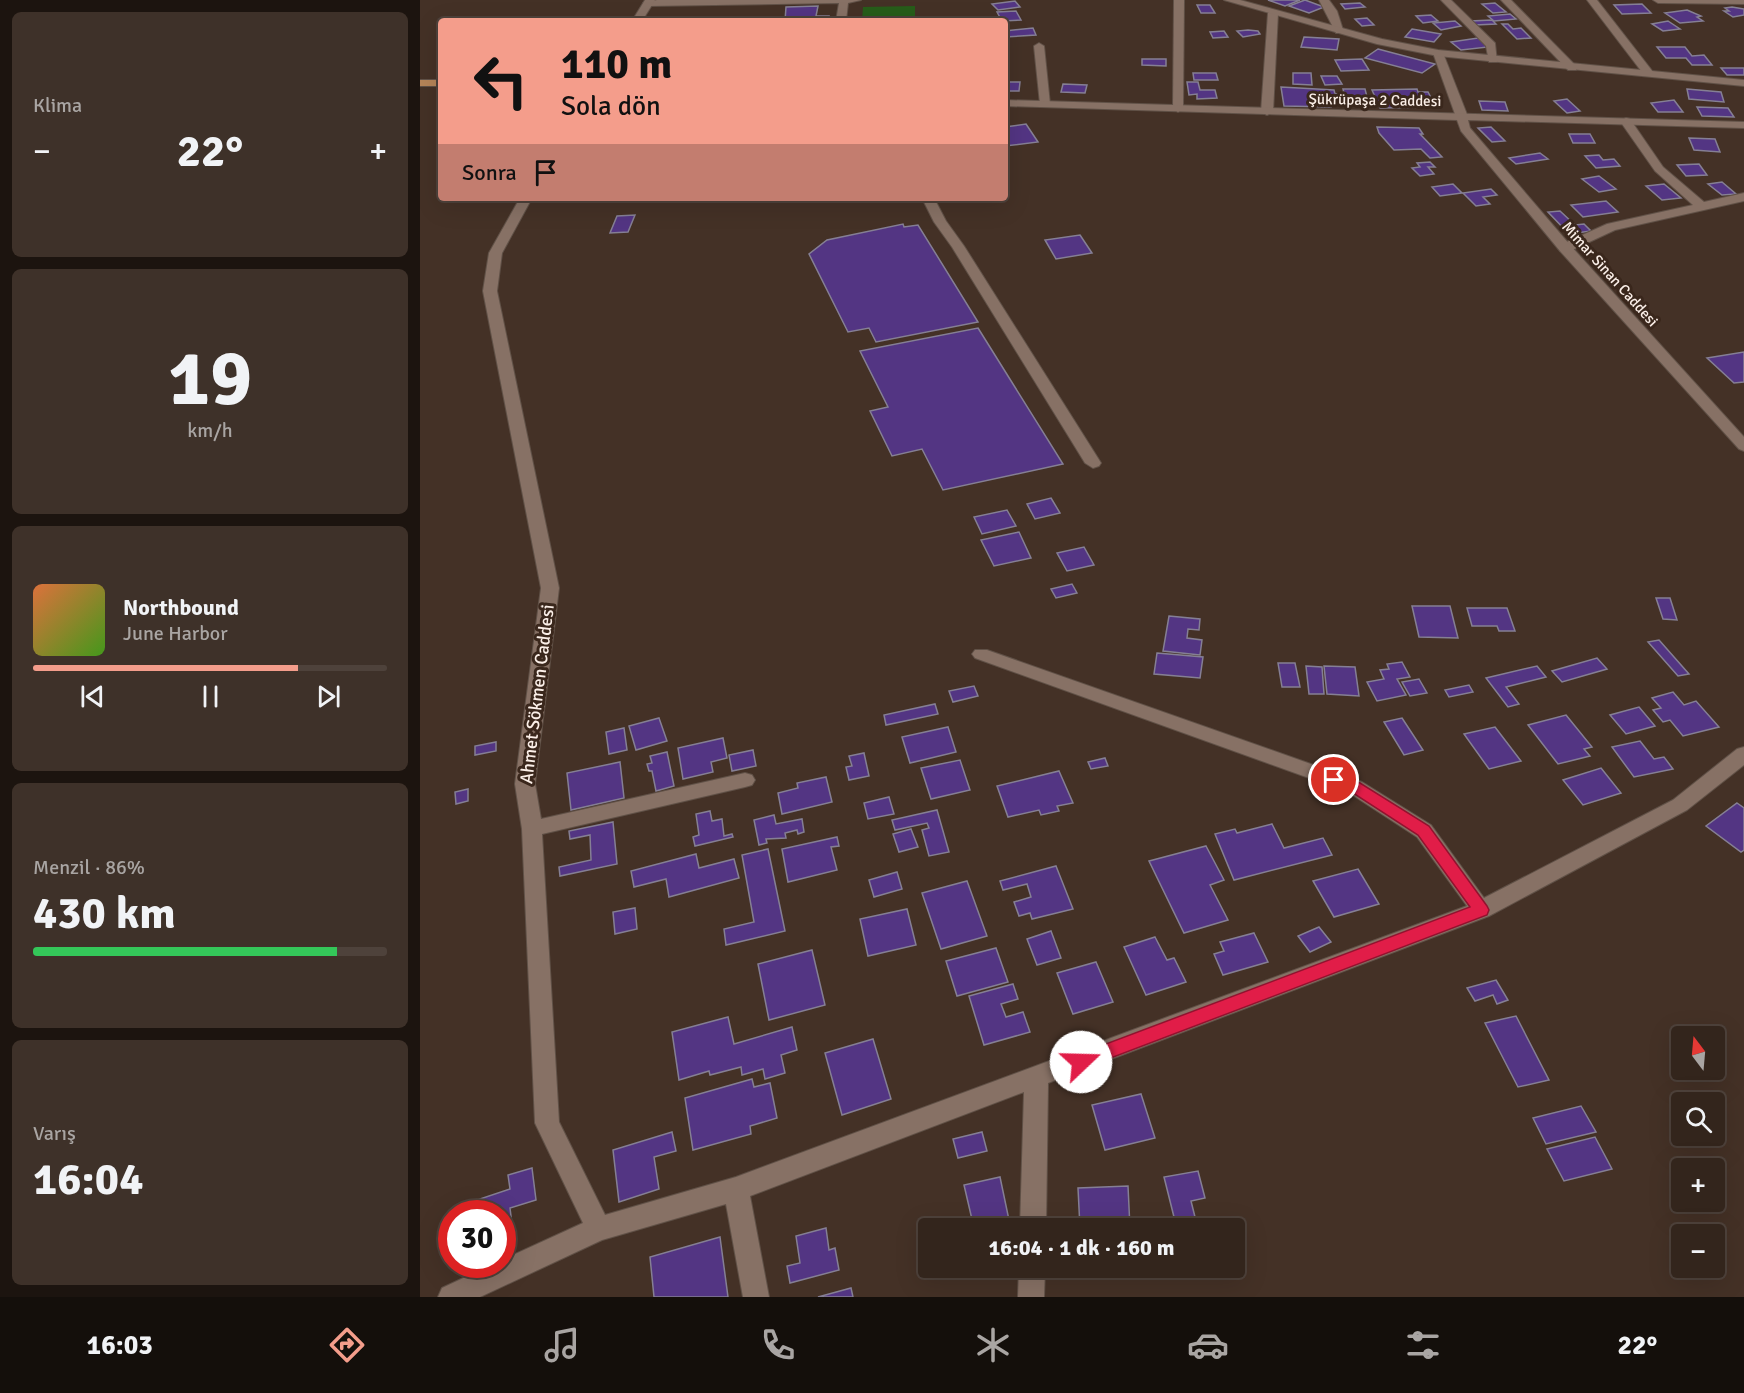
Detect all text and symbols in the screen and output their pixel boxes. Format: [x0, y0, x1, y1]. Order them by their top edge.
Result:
text: 110 m [561, 39, 672, 90]
icon: left [462, 42, 540, 120]
text: Sola dön [561, 90, 661, 123]
street label: Şükrüpaşa 2 Caddesi [1308, 90, 1442, 110]
text: Klima [33, 93, 82, 118]
text: 22° [177, 124, 243, 179]
text: − [33, 131, 51, 172]
text: + [369, 131, 387, 172]
icon: arrive [529, 156, 562, 189]
text: Sonra [462, 159, 517, 186]
street label: Mimar Sinan Caddesi [1558, 218, 1662, 330]
text: 19 [168, 331, 252, 427]
text: km/h [187, 418, 233, 443]
text: Northbound [123, 594, 239, 621]
street label: Ahmet Sökmen Caddesi [515, 603, 559, 785]
text: June Harbor [123, 621, 228, 646]
icon: previous [76, 680, 109, 713]
icon: pause [194, 680, 227, 713]
icon: next [312, 680, 345, 713]
pin [1308, 754, 1359, 805]
icon: arrive [1317, 763, 1350, 796]
text: Menzil · 86% [33, 855, 145, 880]
text: 430 km [33, 886, 176, 941]
north arrow [1671, 1026, 1725, 1080]
map controls [1671, 1026, 1725, 1278]
position arrow [1049, 1030, 1113, 1094]
button: search [1671, 1092, 1725, 1146]
text: Varış [33, 1121, 76, 1146]
text: 16:04 [33, 1152, 143, 1207]
button: + [1671, 1158, 1725, 1212]
speed limit sign: 30 [438, 1200, 516, 1278]
button: − [1671, 1224, 1725, 1278]
text: 16:04 · 1 dk · 160 m [988, 1234, 1175, 1261]
icon: directions [326, 1324, 368, 1366]
icon: music [541, 1324, 583, 1366]
icon: phone [757, 1324, 799, 1366]
icon: climate [972, 1324, 1014, 1366]
icon: car [1187, 1324, 1229, 1366]
icon: filters [1402, 1324, 1444, 1366]
text: 16:03 [87, 1329, 153, 1362]
text: 22° [1617, 1329, 1657, 1362]

